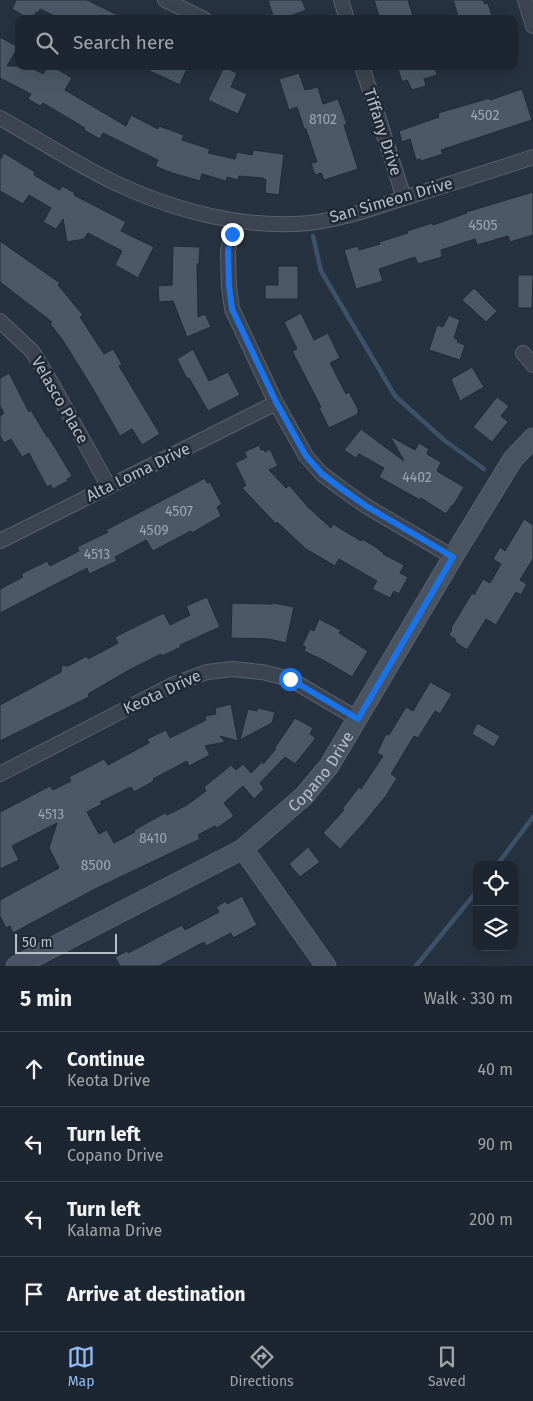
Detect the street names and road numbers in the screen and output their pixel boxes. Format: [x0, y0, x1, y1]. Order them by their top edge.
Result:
street label: Tiffany Drive [360, 86, 406, 178]
street label: San Simeon Drive [327, 173, 455, 227]
street label: Velasco Place [27, 353, 93, 447]
street label: Alta Loma Drive [83, 439, 193, 505]
street label: Keota Drive [120, 666, 204, 718]
street label: Copano Drive [284, 728, 357, 815]

